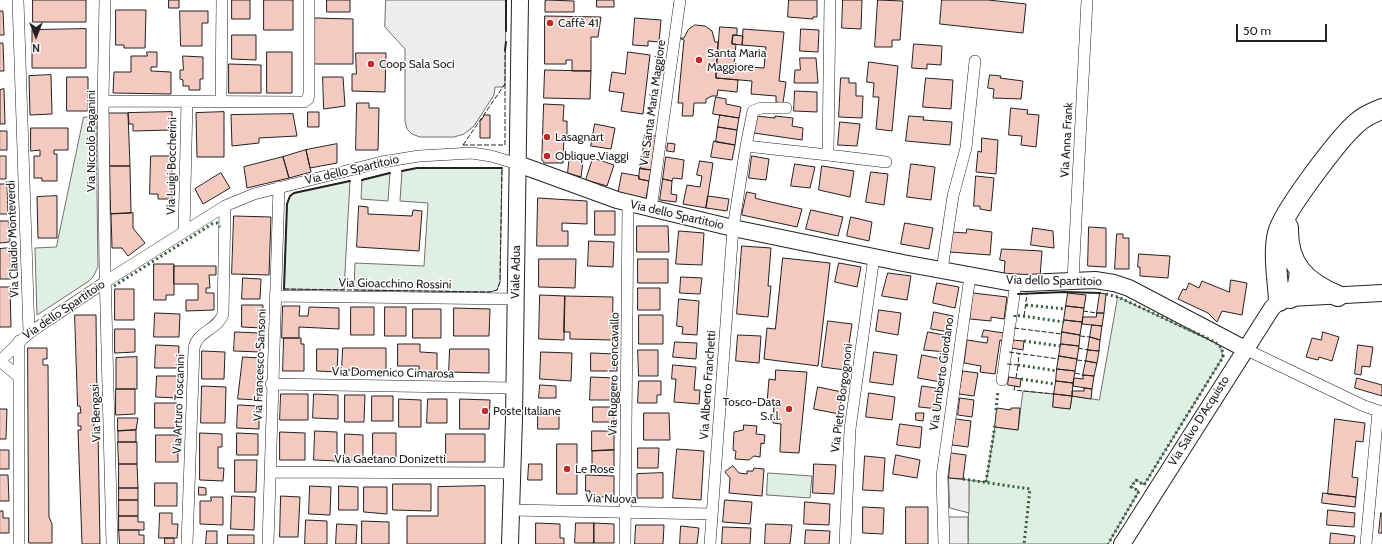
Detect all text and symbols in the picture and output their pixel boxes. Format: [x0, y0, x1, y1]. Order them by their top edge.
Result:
north arrow [16, 16, 56, 56]
place label: Caffè 41 [558, 16, 599, 30]
scale bar [1238, 16, 1329, 42]
marker: Caffè 41 [545, 18, 555, 28]
text: 50 m [1243, 23, 1271, 38]
street label: Via Santa Maria Maggiore [637, 39, 669, 167]
text: N [32, 41, 40, 55]
place label: Santa Maria Maggiore [707, 46, 766, 74]
marker: Santa Maria Maggiore [694, 55, 704, 65]
place label: Coop Sala Soci [379, 57, 454, 71]
marker: Coop Sala Soci [366, 59, 376, 69]
street label: Via Niccolò Paganini [84, 90, 98, 192]
street label: Via Anna Frank [1058, 102, 1076, 178]
street label: Via Luigi Boccherini [164, 117, 180, 215]
place label: Lasagnart [555, 130, 604, 144]
marker: Lasagnart [542, 132, 552, 142]
place label: Oblique Viaggi [555, 149, 629, 163]
marker: Oblique Viaggi [542, 151, 552, 161]
street label: Via dello Spartitoio [304, 152, 400, 188]
street label: Via Claudio Monteverdi [4, 180, 22, 298]
street label: Via dello Spartitoio [629, 197, 725, 233]
street label: Viale Adua [508, 245, 524, 299]
street label: Via dello Spartitoio [1006, 273, 1102, 289]
street label: Via Gioacchino Rossini [338, 276, 452, 292]
street label: Via dello Spartitoio [20, 277, 108, 343]
street label: Via Francesco Sansoni [251, 309, 269, 421]
street label: Via Ruggero Leoncavallo [606, 312, 622, 436]
street label: Via Umberto Giordano [927, 316, 957, 432]
street label: Via Alberto Franchetti [697, 330, 719, 440]
street label: Via Pietro Borgognoni [828, 343, 856, 453]
street label: Via Arturo Toscanini [170, 354, 188, 454]
street label: Via Domenico Cimarosa [332, 365, 454, 381]
street label: Via Salvo D'Acquisto [1165, 373, 1233, 469]
street label: Via Bengasi [88, 384, 104, 442]
place label: Tosco-Data S.r.l. [723, 395, 781, 423]
place label: Poste Italiane [493, 404, 561, 418]
marker: Tosco-Data S.r.l. [784, 404, 794, 414]
marker: Poste Italiane [480, 406, 490, 416]
street label: Via Gaetano Donizetti [334, 452, 446, 466]
place label: Le Rose [575, 462, 614, 476]
marker: Le Rose [562, 464, 572, 474]
street label: Via Nuova [585, 491, 637, 507]

